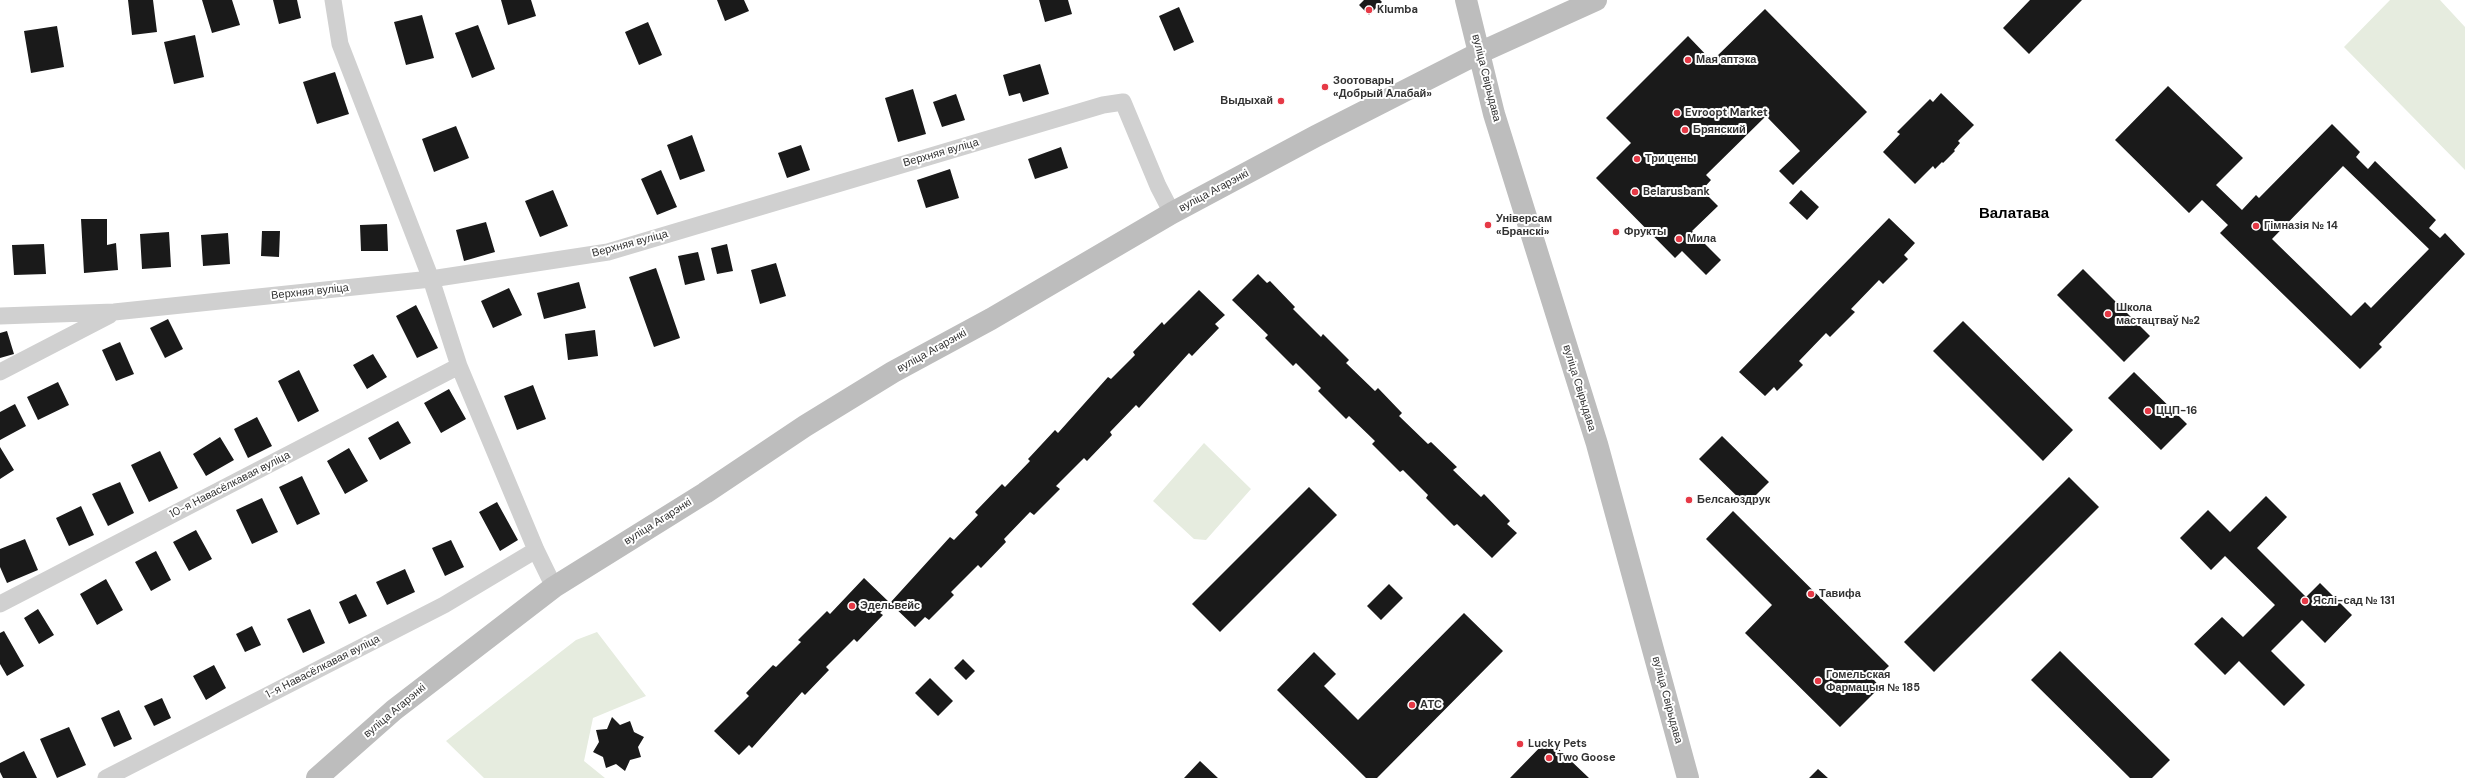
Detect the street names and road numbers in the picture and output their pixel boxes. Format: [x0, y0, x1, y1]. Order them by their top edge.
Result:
street label: вуліца Свірыдава [1469, 33, 1503, 123]
street label: Верхняя вуліца [902, 136, 980, 170]
street label: вуліца Агарэнкі [1177, 167, 1251, 215]
street label: Верхняя вуліца [591, 228, 669, 260]
street label: Верхняя вуліца [271, 281, 349, 303]
street label: вуліца Агарэнкі [895, 326, 969, 376]
street label: вуліца Свірыдава [1560, 343, 1598, 433]
street label: 10-я Навасёлкавая вуліца [167, 449, 293, 521]
street label: вуліца Агарэнкі [622, 496, 694, 548]
street label: 1-я Навасёлкавая вуліца [264, 632, 382, 702]
street label: вуліца Свірыдава [1649, 655, 1685, 745]
street label: вуліца Агарэнкі [361, 681, 429, 741]

